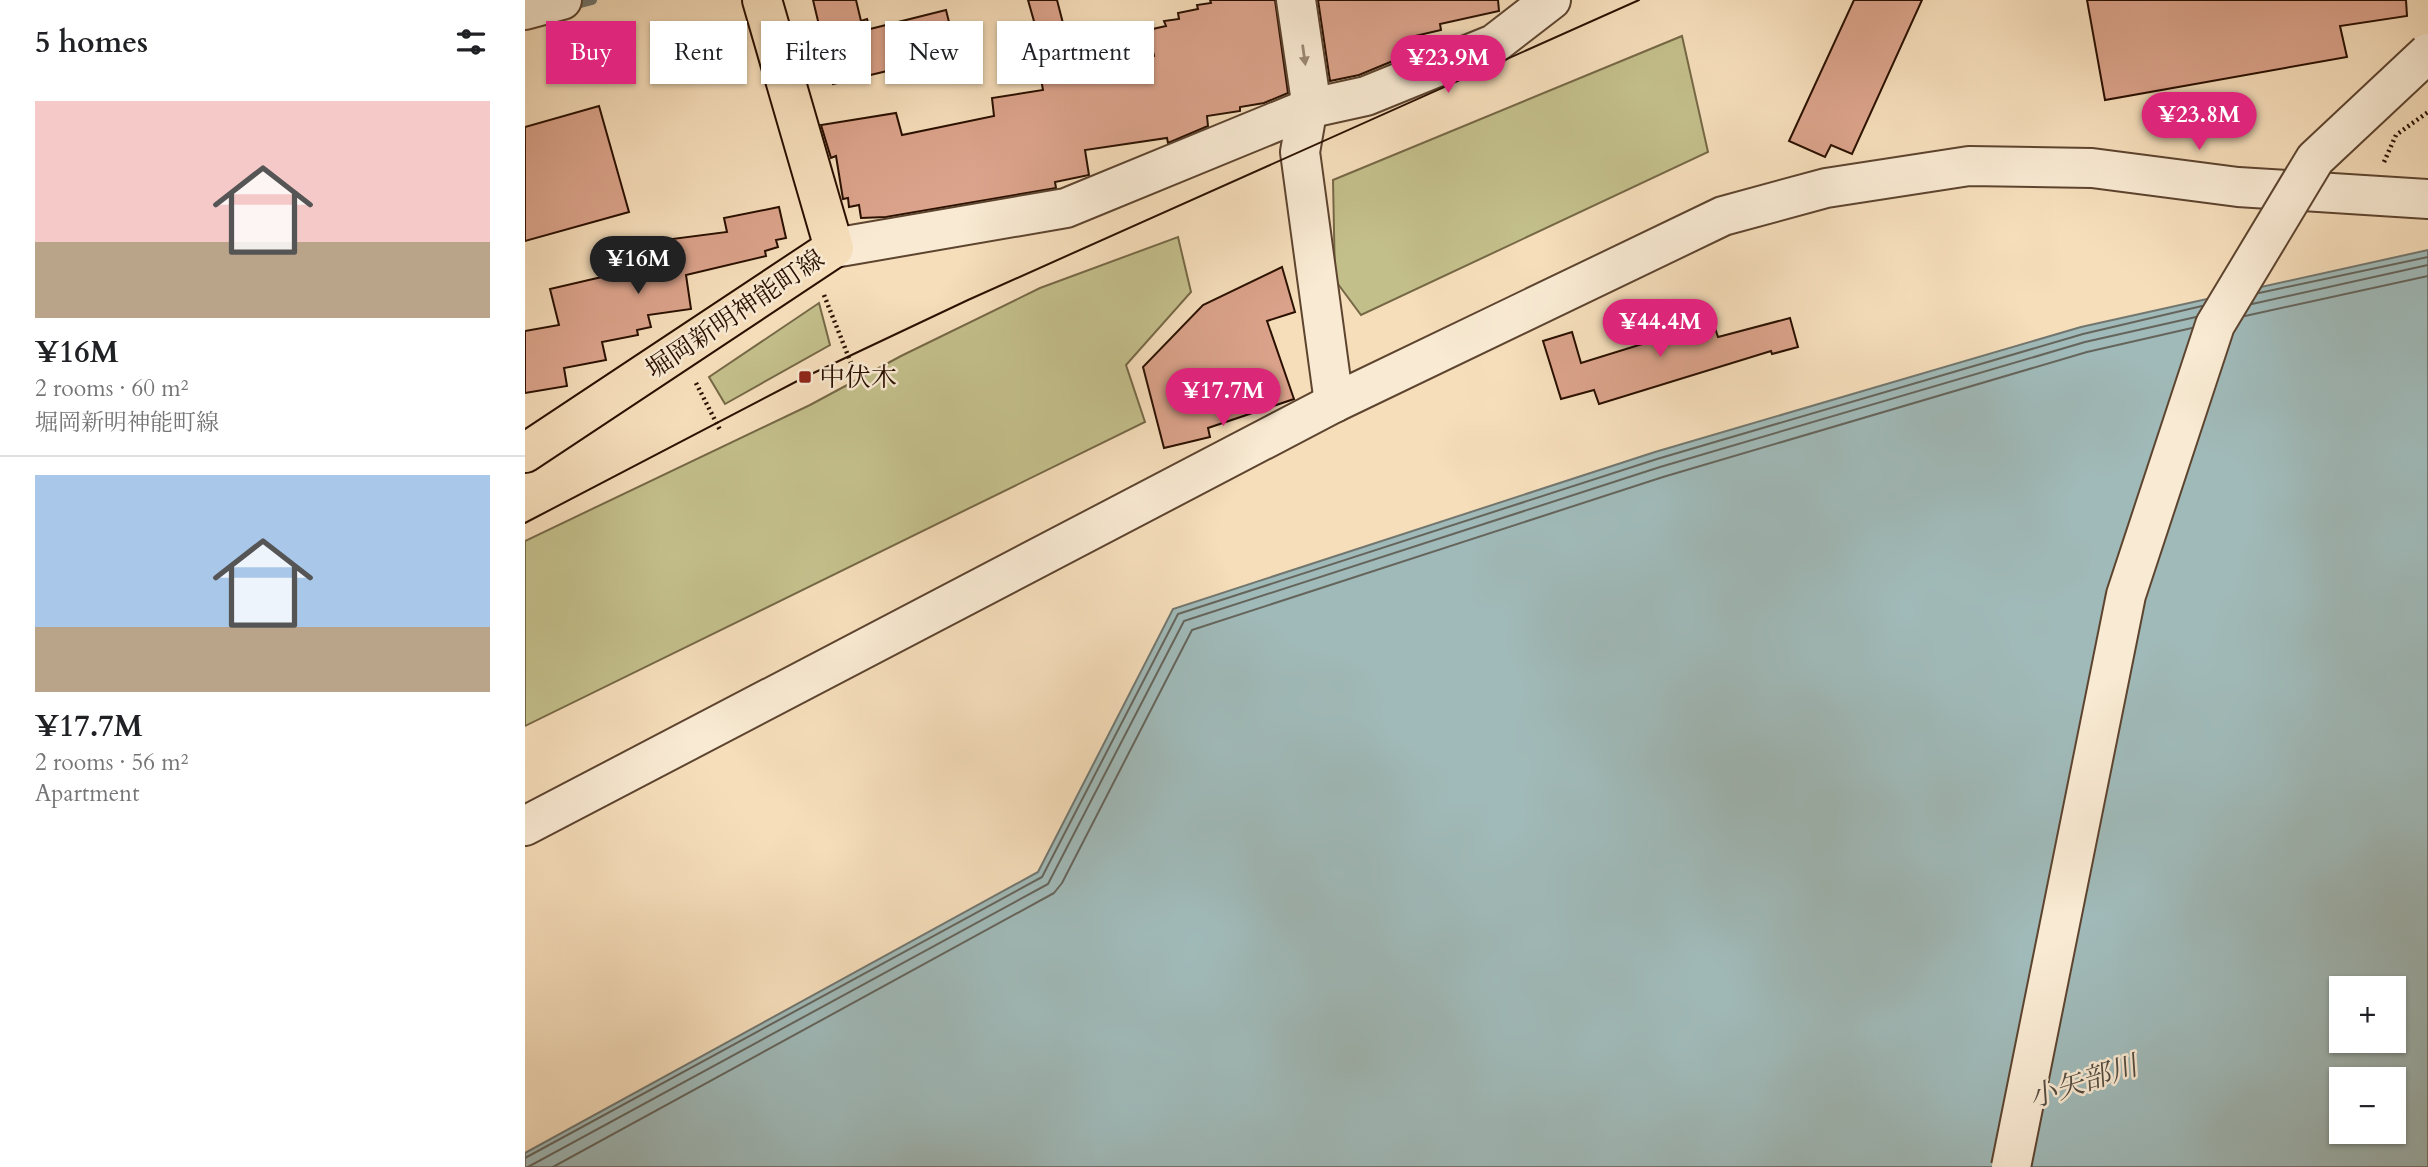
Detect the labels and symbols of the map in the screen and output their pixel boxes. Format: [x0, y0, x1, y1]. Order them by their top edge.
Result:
pin: ¥23.9M [1391, 36, 1505, 95]
one-way arrow [1299, 44, 1310, 66]
pin: ¥23.8M [2142, 92, 2256, 152]
pin: ¥16M [597, 236, 679, 296]
street label: 堀岡新明神能町線 [639, 241, 831, 387]
pin: ¥44.4M [1603, 300, 1717, 359]
place label: 中伏木 [819, 360, 897, 395]
pin: ¥17.7M [1166, 368, 1280, 428]
marker: 中伏木 [797, 369, 813, 385]
water label: 小矢部川 [2024, 1046, 2145, 1117]

